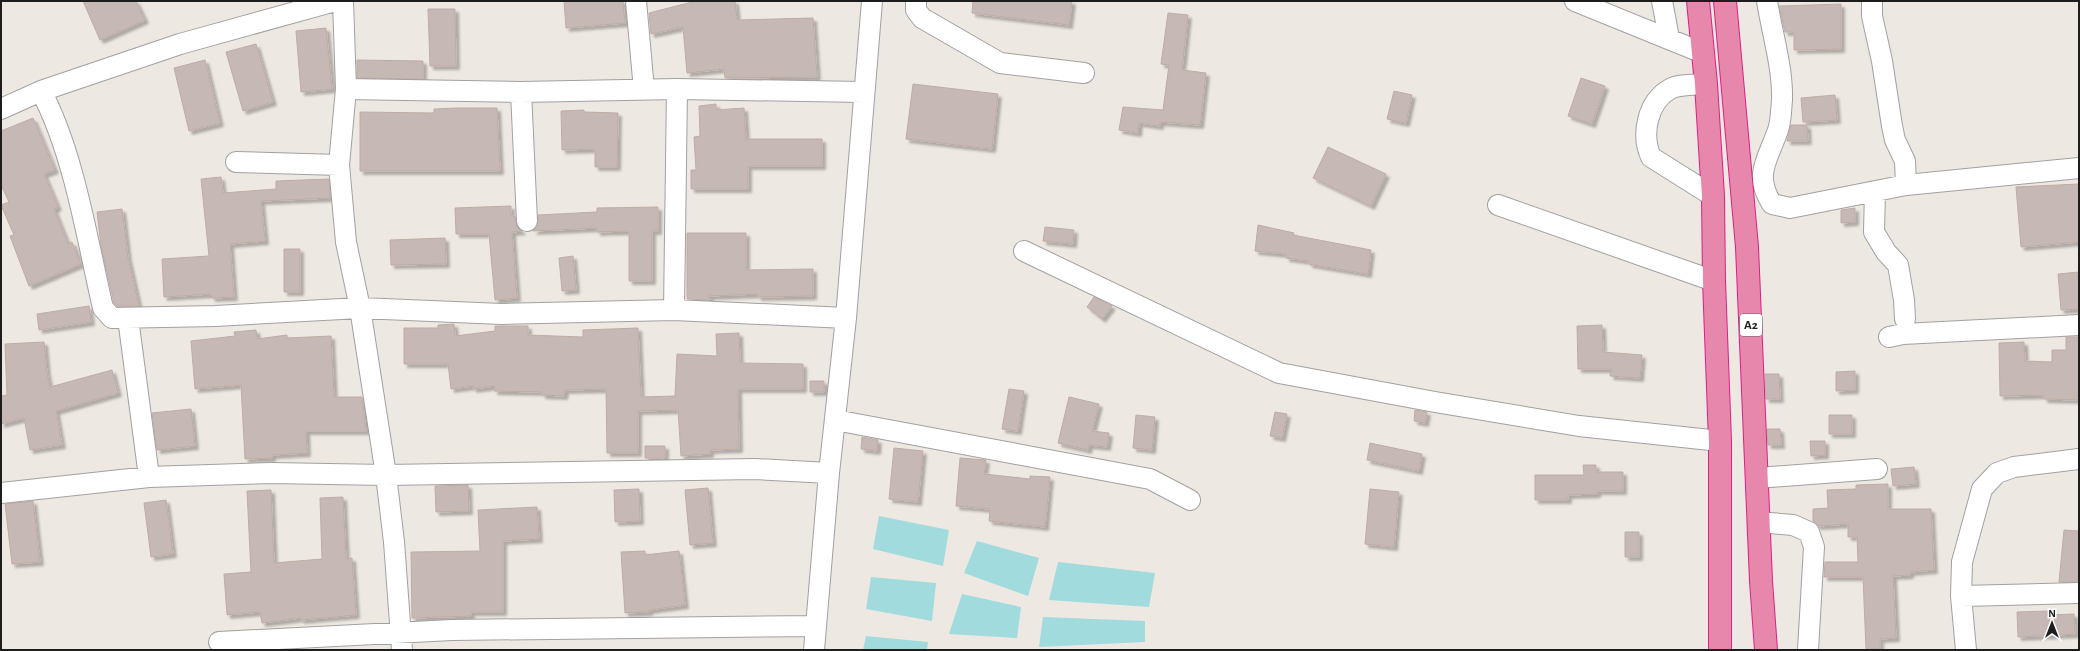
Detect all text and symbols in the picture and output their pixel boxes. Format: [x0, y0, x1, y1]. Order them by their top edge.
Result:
road number: A2 [1740, 314, 1762, 336]
north arrow [2032, 603, 2072, 643]
text: N [2048, 608, 2056, 619]

